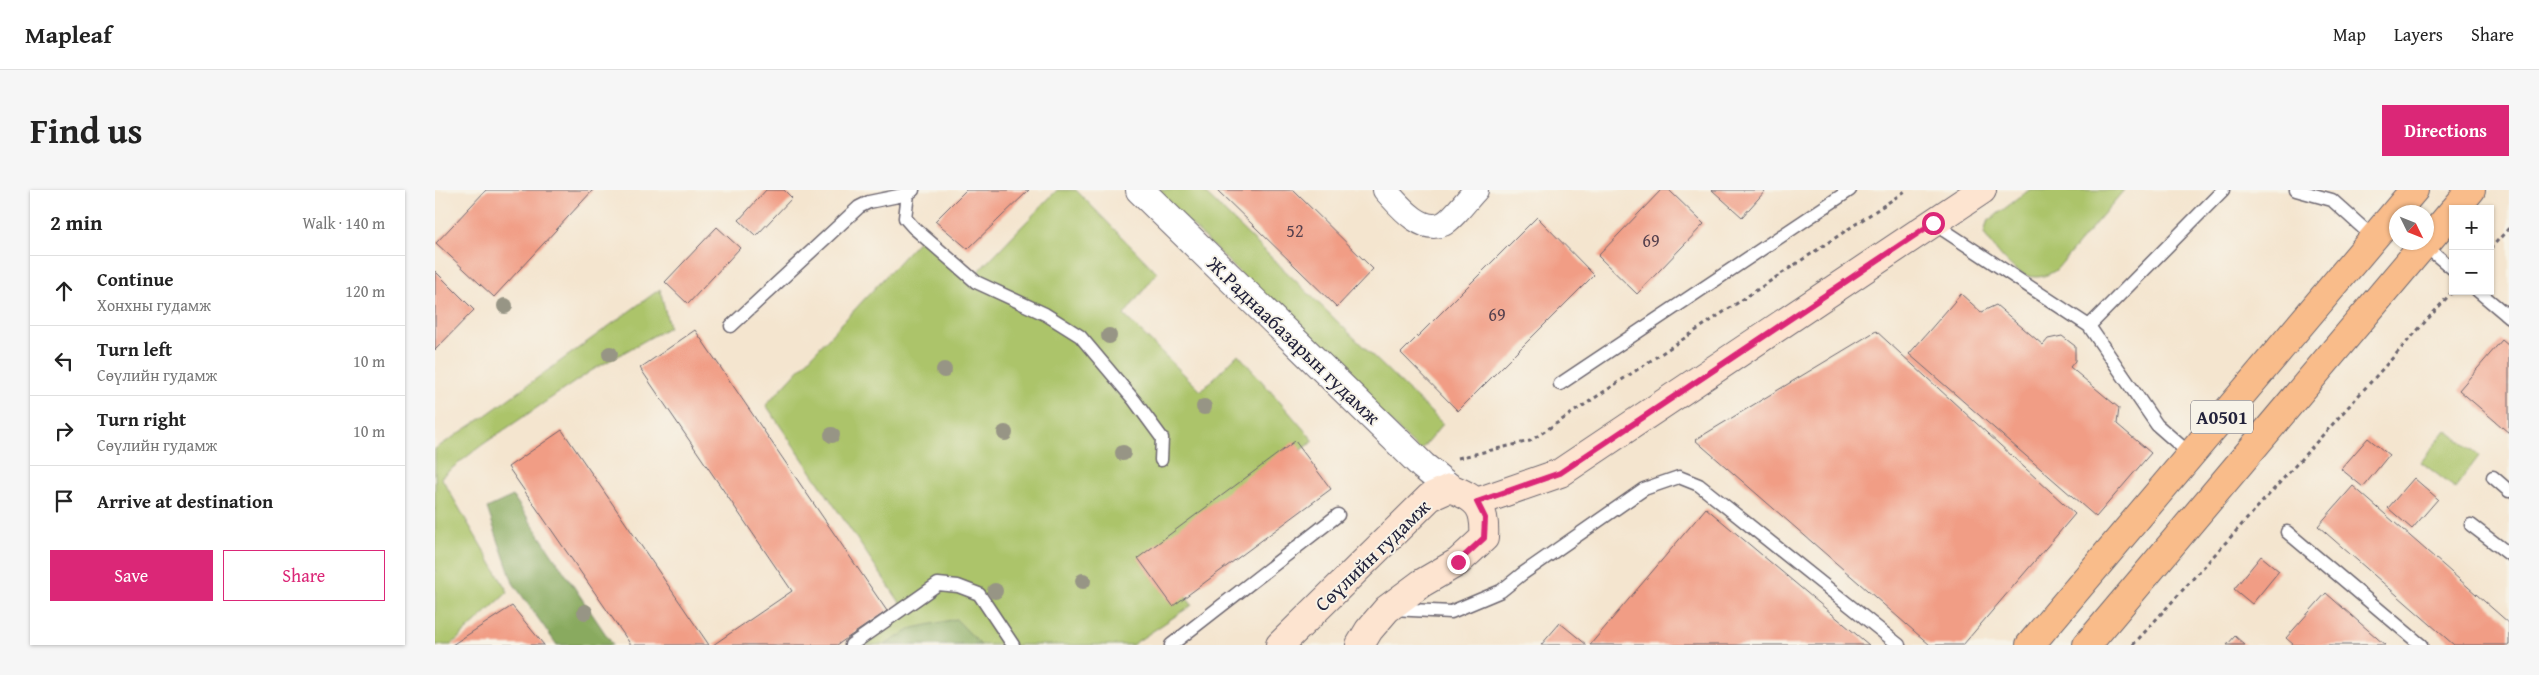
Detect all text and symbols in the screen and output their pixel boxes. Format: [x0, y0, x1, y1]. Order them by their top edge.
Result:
text: Mapleaf [25, 17, 112, 52]
text: Map [2333, 21, 2366, 48]
text: Layers [2394, 21, 2443, 48]
text: Share [2471, 21, 2514, 48]
text: Find us [30, 105, 143, 156]
button: Directions [2382, 105, 2509, 156]
north arrow [2389, 205, 2434, 250]
map controls [2449, 205, 2494, 295]
button: + [2449, 205, 2494, 250]
text: 2 min [50, 207, 102, 238]
text: Walk · 140 m [302, 211, 385, 235]
route start [1922, 212, 1945, 235]
house number: 52 [1286, 217, 1304, 244]
house number: 69 [1642, 227, 1660, 254]
street label: Ж.Раднаабазарын гудамж [1200, 249, 1387, 431]
button: − [2449, 250, 2494, 295]
text: Continue [97, 265, 174, 293]
icon: ahead [50, 277, 78, 305]
text: 120 m [345, 279, 385, 303]
text: Хонхны гудамж [97, 293, 211, 317]
house number: 69 [1488, 301, 1506, 328]
text: Turn left [97, 335, 172, 363]
icon: left [50, 347, 78, 375]
text: 10 m [353, 349, 385, 373]
text: Сөүлийн гудамж [97, 363, 217, 387]
road number: A0501 [2191, 400, 2253, 433]
text: Turn right [97, 405, 186, 433]
icon: right [50, 417, 78, 445]
text: 10 m [353, 419, 385, 443]
text: Сөүлийн гудамж [97, 433, 217, 457]
icon: arrive [50, 487, 78, 515]
text: Arrive at destination [97, 487, 273, 515]
street label: Сөүлийн гудамж [1308, 492, 1436, 618]
button: Save [50, 550, 213, 601]
button: Share [223, 550, 385, 601]
route end [1447, 551, 1470, 574]

